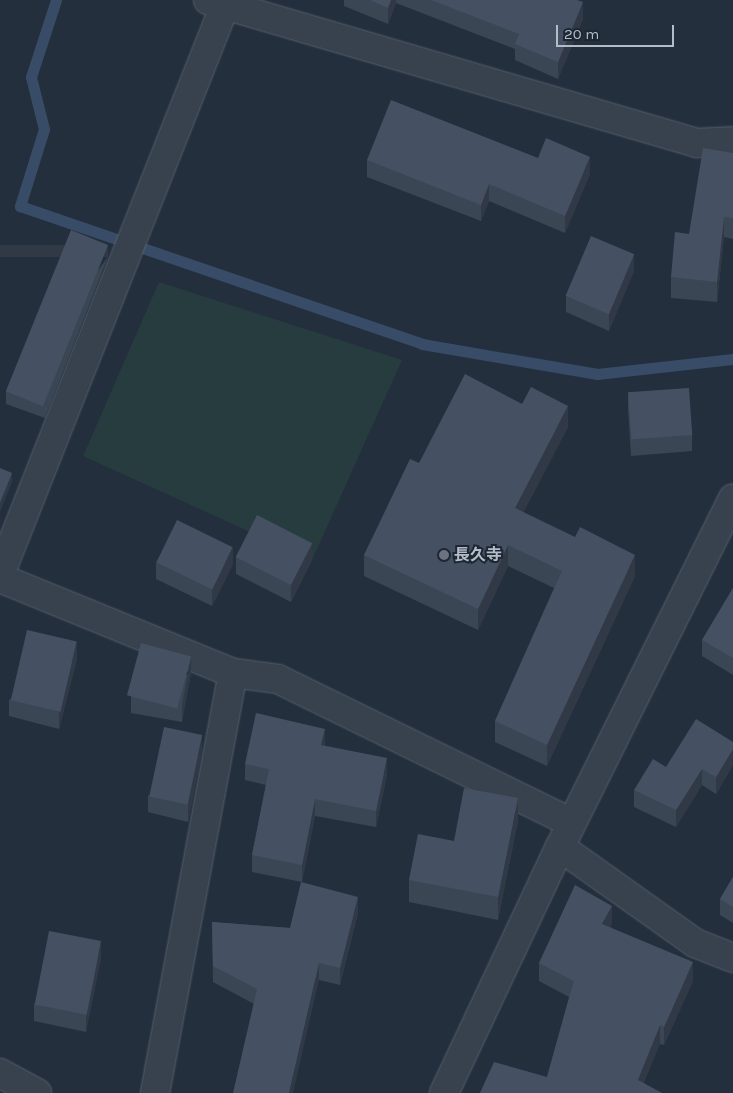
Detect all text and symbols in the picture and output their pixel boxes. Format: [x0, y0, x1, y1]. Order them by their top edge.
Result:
scale bar [558, 15, 676, 47]
text: 20 m [564, 25, 599, 43]
place label: 長久寺 [454, 545, 502, 565]
marker: 長久寺 [438, 549, 450, 561]

